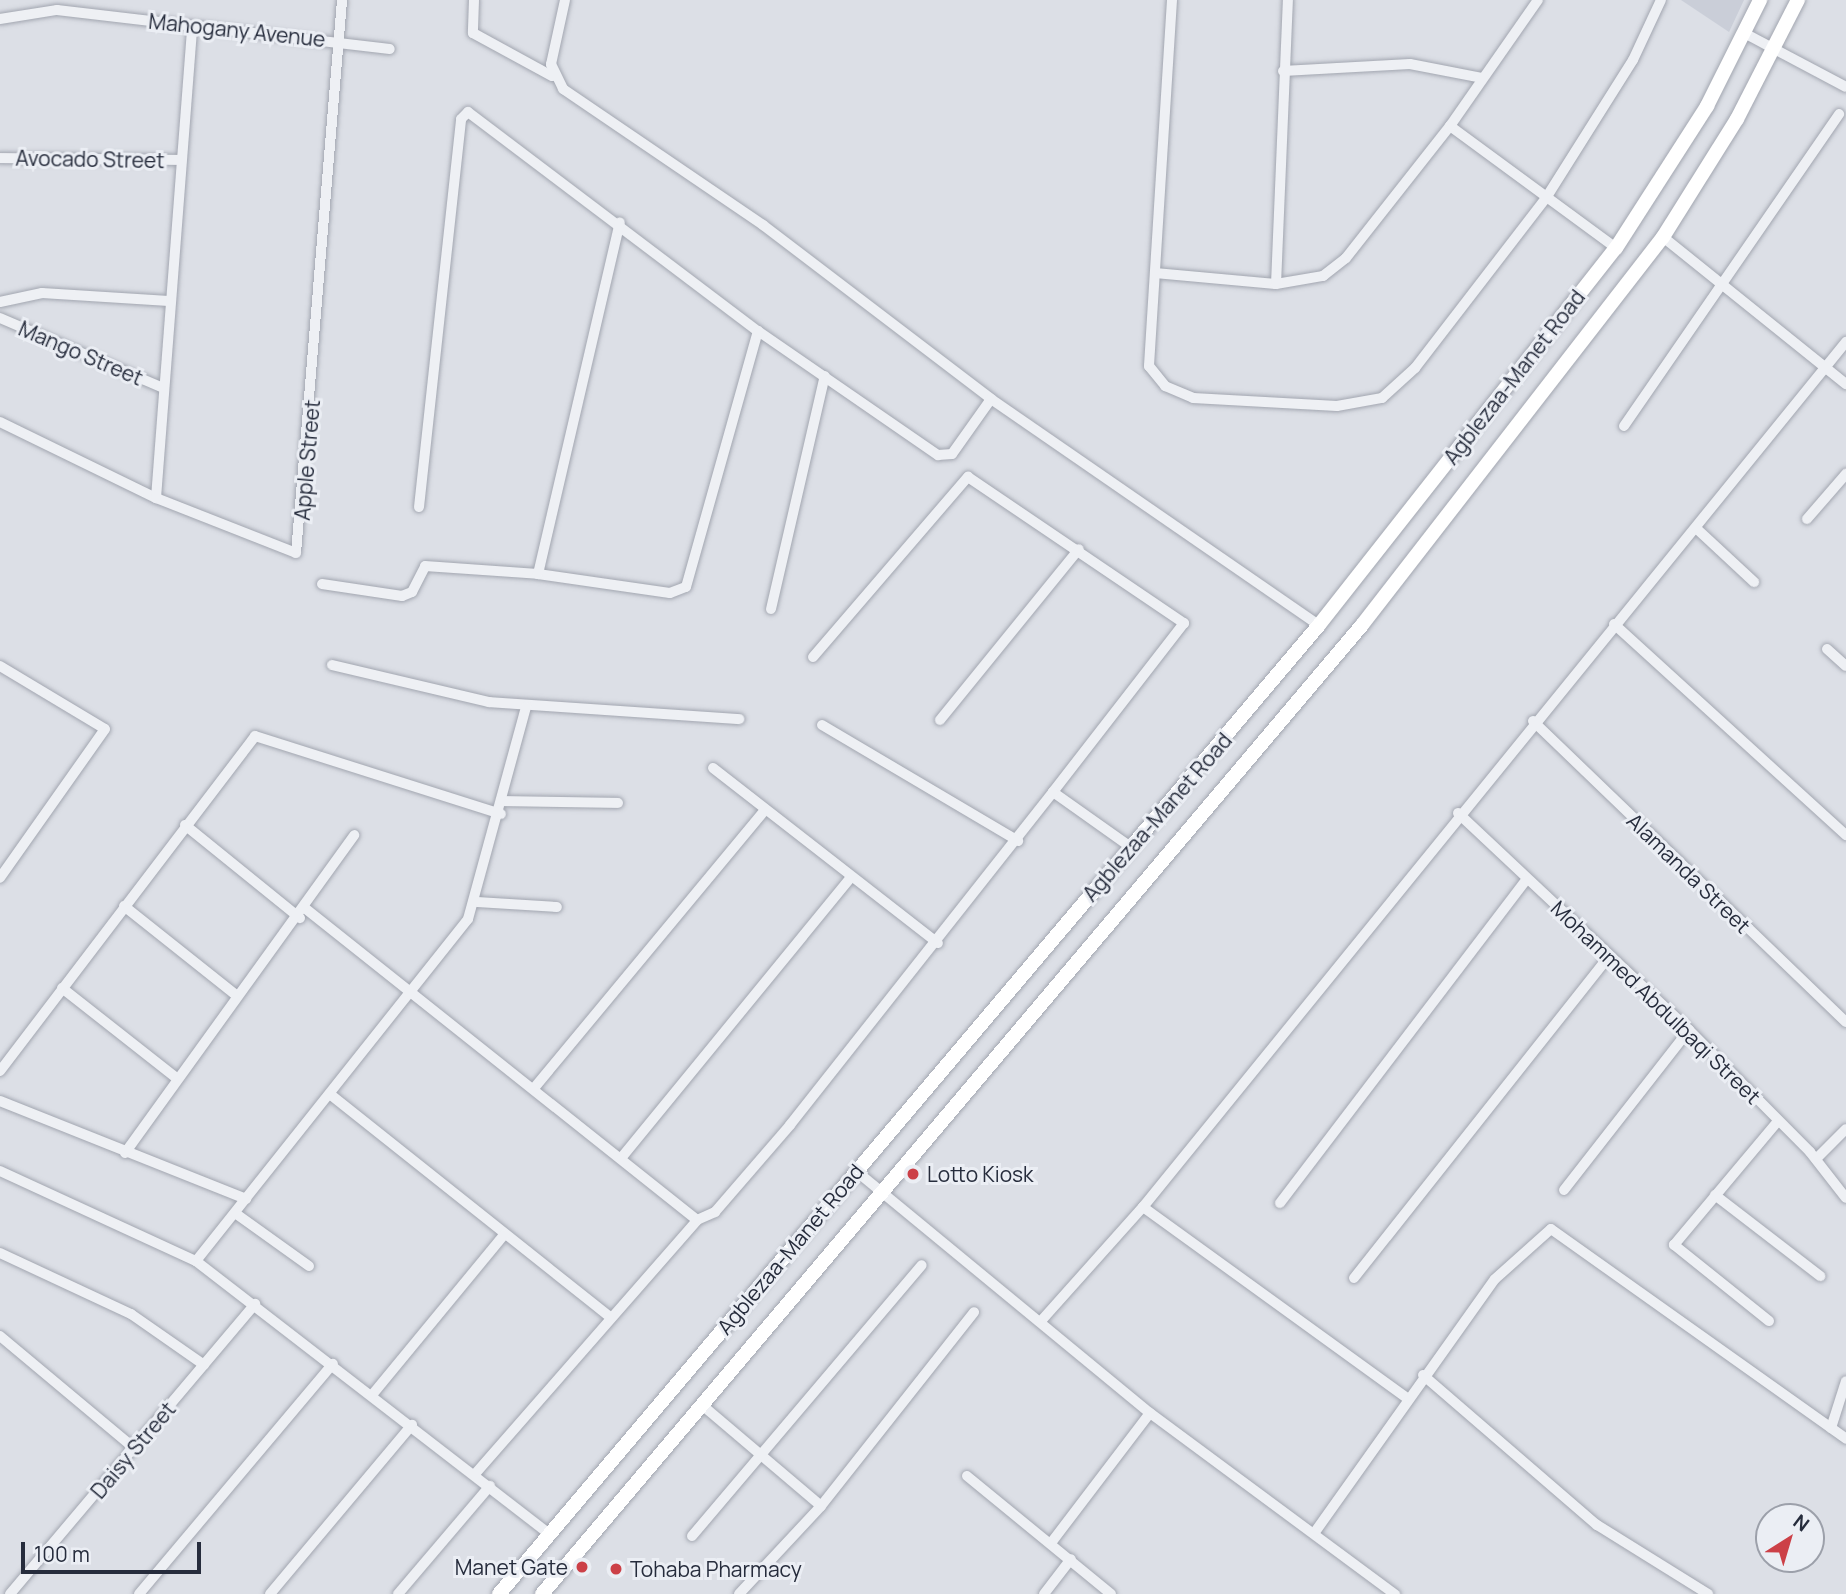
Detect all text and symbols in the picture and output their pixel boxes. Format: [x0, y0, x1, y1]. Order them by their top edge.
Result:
street label: Mahogany Avenue [147, 8, 327, 52]
street label: Avocado Street [15, 145, 165, 173]
street label: Agblezaa-Manet Road [1438, 285, 1590, 469]
street label: Mango Street [15, 316, 147, 390]
street label: Apple Street [289, 399, 325, 521]
street label: Agblezaa-Manet Road [1077, 728, 1237, 906]
street label: Alamanda Street [1622, 808, 1756, 938]
street label: Mohammed Abdulbaqi Street [1546, 895, 1766, 1109]
street label: Agblezaa-Manet Road [711, 1159, 869, 1339]
place label: Lotto Kiosk [927, 1161, 1033, 1187]
marker: Lotto Kiosk [905, 1166, 921, 1182]
street label: Daisy Street [85, 1397, 181, 1503]
north arrow [1755, 1503, 1825, 1573]
text: N [1788, 1508, 1815, 1537]
scale bar [24, 1528, 205, 1572]
text: 100 m [34, 1540, 90, 1568]
place label: Manet Gate [455, 1554, 568, 1580]
place label: Tohaba Pharmacy [630, 1556, 802, 1582]
marker: Manet Gate [574, 1559, 590, 1575]
marker: Tohaba Pharmacy [608, 1561, 624, 1577]

